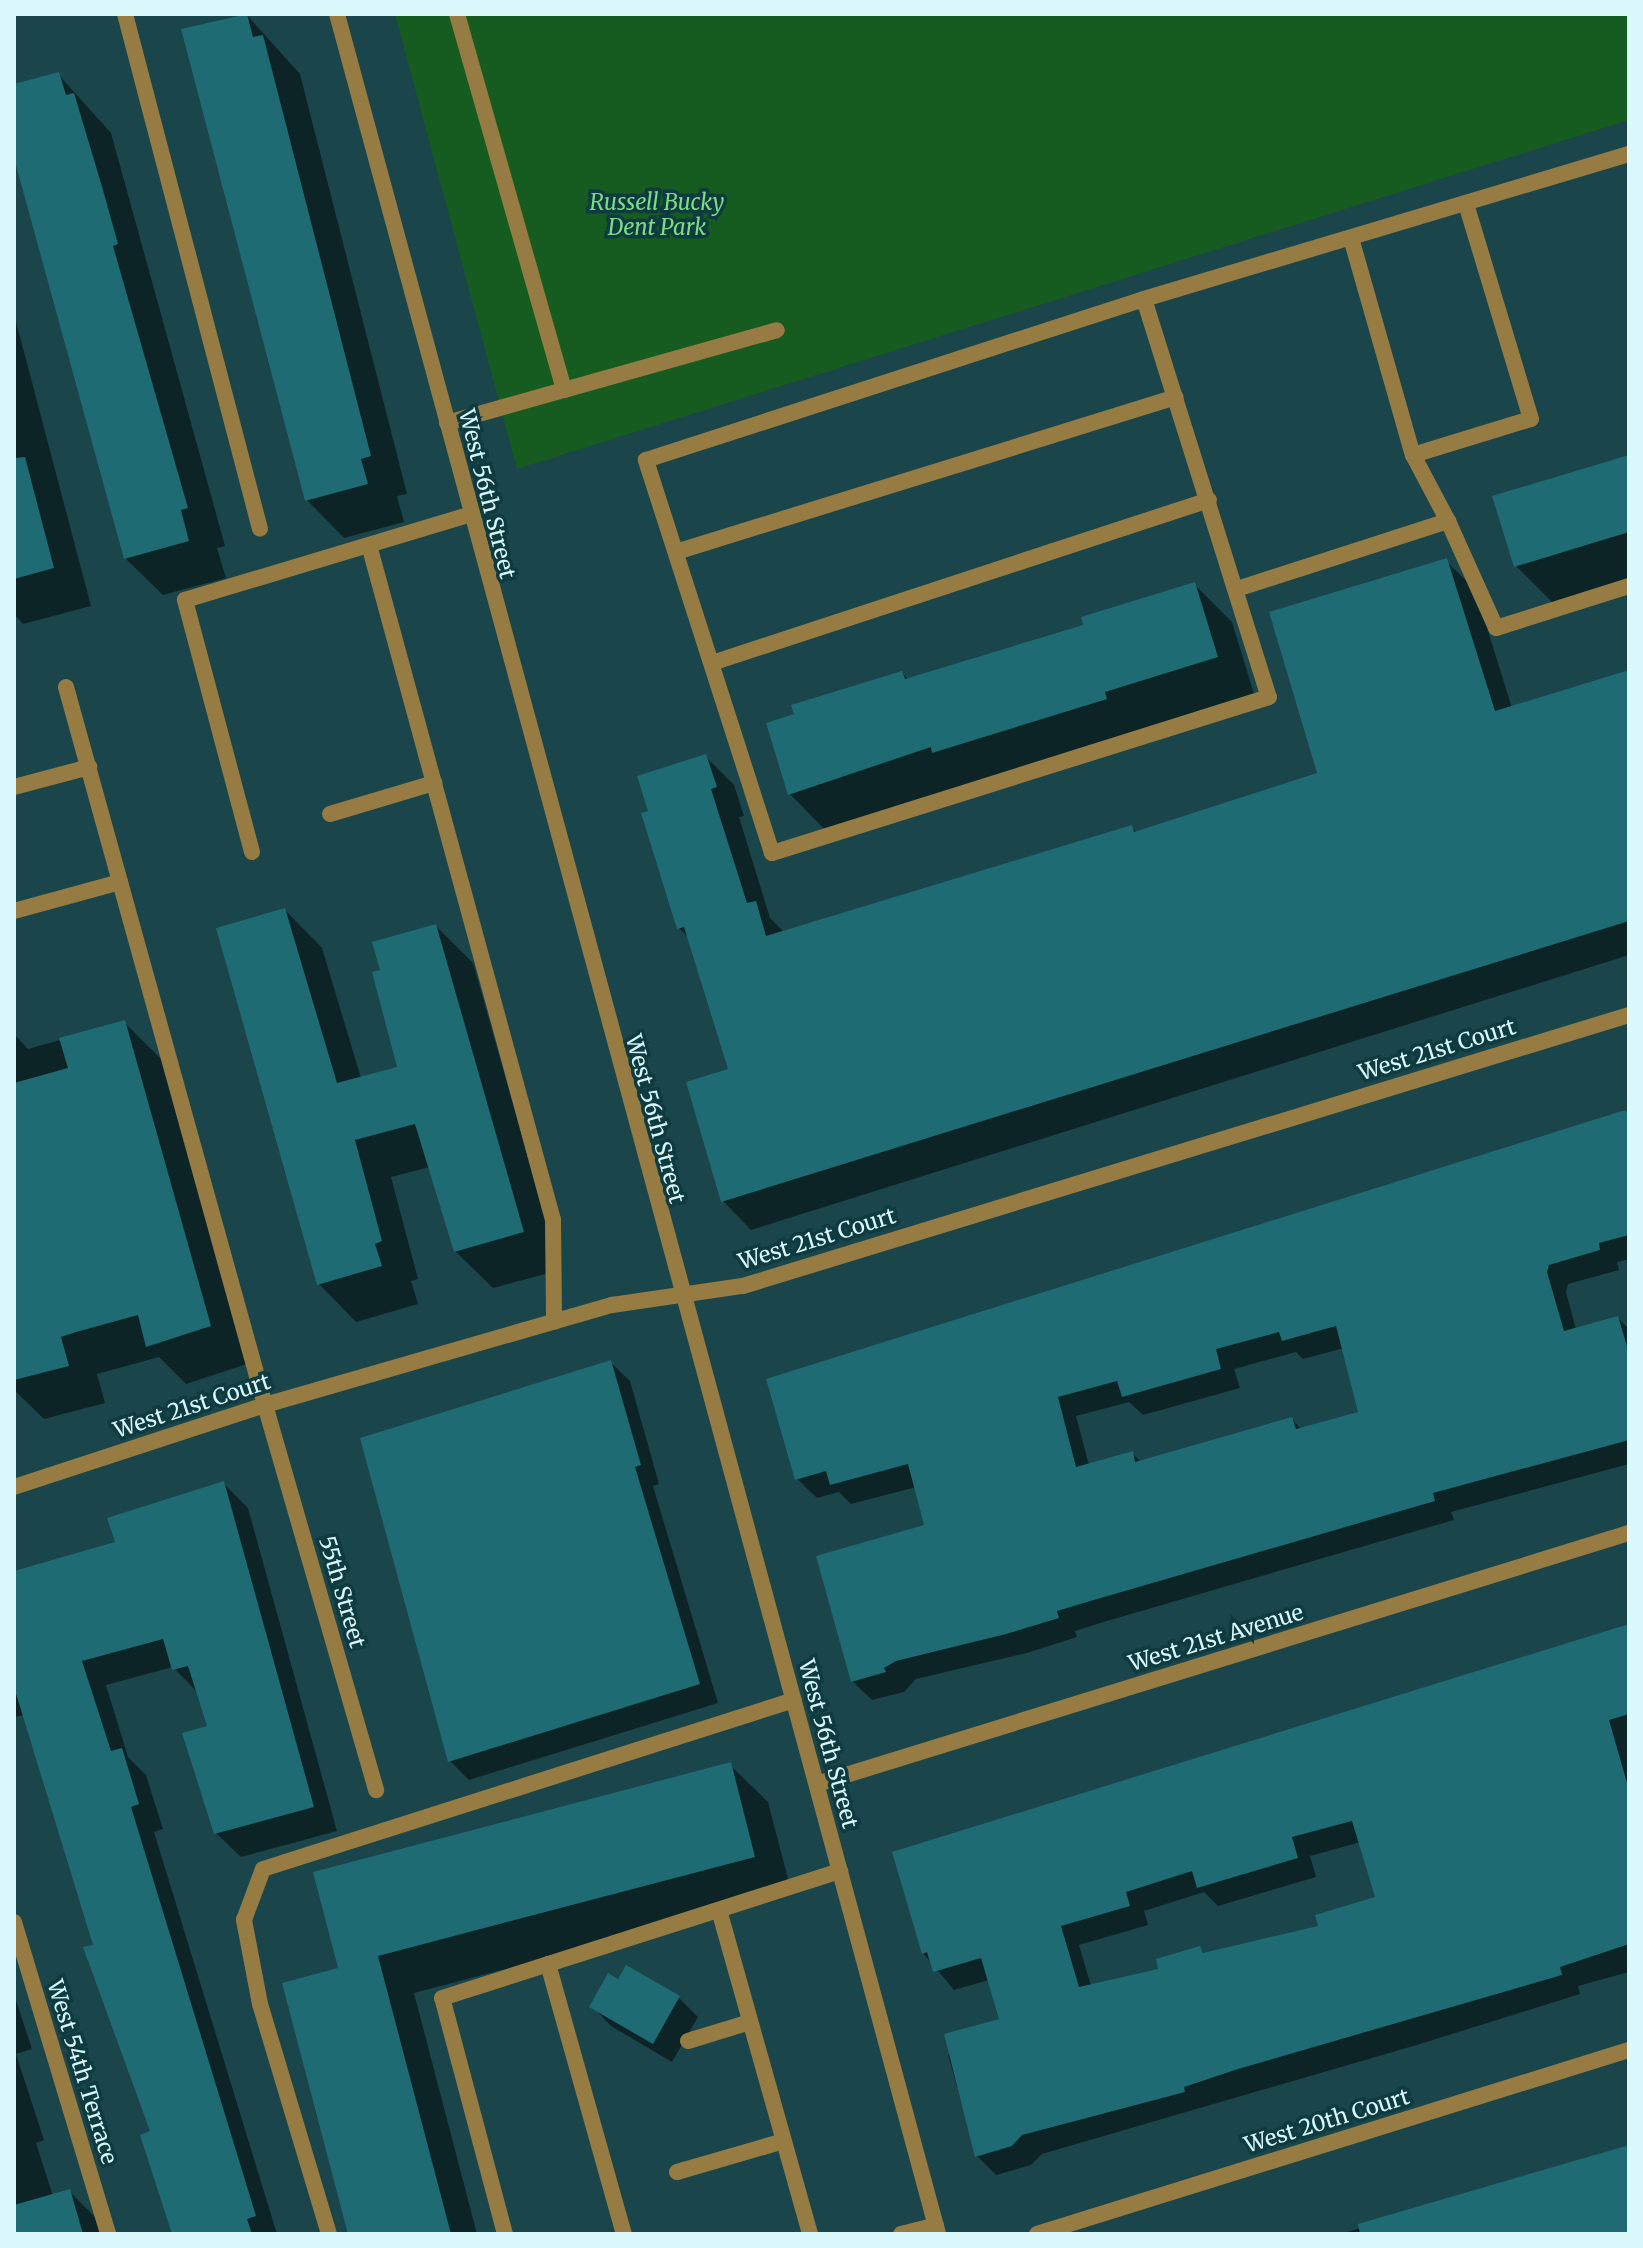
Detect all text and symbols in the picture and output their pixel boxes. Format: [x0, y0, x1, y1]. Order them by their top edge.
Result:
park label: Russell Bucky Dent Park [590, 189, 724, 240]
street label: West 56th Street [453, 406, 521, 582]
street label: West 21st Court [1355, 1014, 1519, 1086]
street label: West 56th Street [620, 1032, 690, 1206]
street label: West 21st Court [735, 1203, 899, 1275]
street label: West 21st Court [110, 1368, 274, 1444]
street label: 55th Street [313, 1533, 371, 1651]
street label: West 21st Avenue [1126, 1599, 1306, 1677]
street label: West 56th Street [793, 1657, 863, 1831]
street label: West 54th Terrace [41, 1977, 123, 2167]
street label: West 20th Court [1241, 2083, 1413, 2159]

